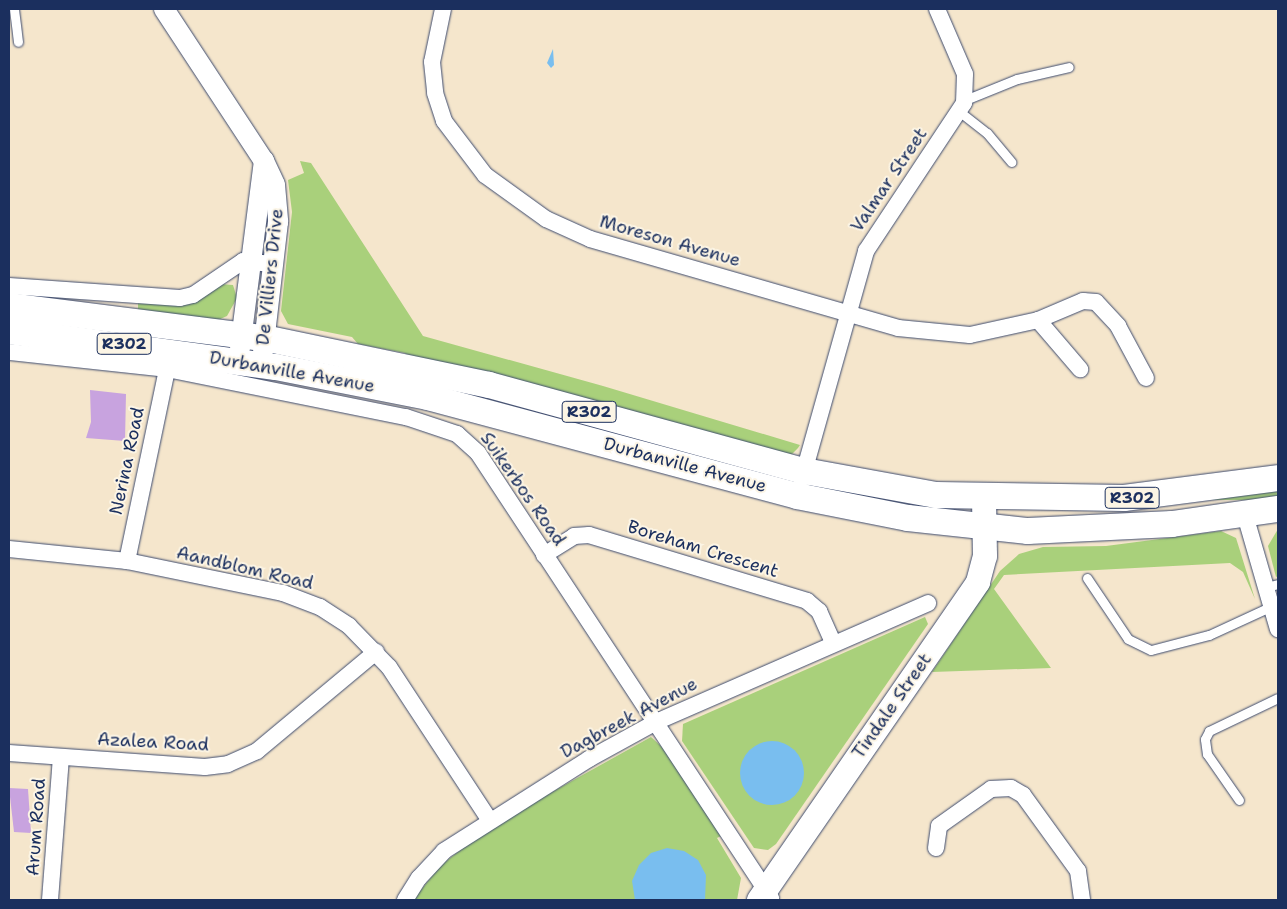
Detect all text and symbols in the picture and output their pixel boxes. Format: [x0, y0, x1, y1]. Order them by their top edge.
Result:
street label: Valmar Street [846, 124, 932, 236]
street label: De Villiers Drive [252, 208, 288, 346]
street label: Moreson Avenue [597, 211, 743, 271]
road number: R302 [96, 330, 152, 358]
street label: Durbanville Avenue [208, 347, 376, 397]
road number: R302 [562, 398, 616, 426]
street label: Nerina Road [105, 405, 149, 517]
street label: Suikerbos Road [476, 428, 570, 550]
street label: Durbanville Avenue [601, 433, 769, 497]
road number: R302 [1104, 484, 1160, 512]
street label: Boreham Crescent [625, 516, 781, 582]
street label: Aandblom Road [174, 542, 316, 594]
street label: Tindale Street [848, 649, 936, 763]
street label: Dagbreek Avenue [557, 673, 701, 763]
street label: Azalea Road [97, 728, 209, 756]
street label: Arum Road [22, 777, 50, 877]

